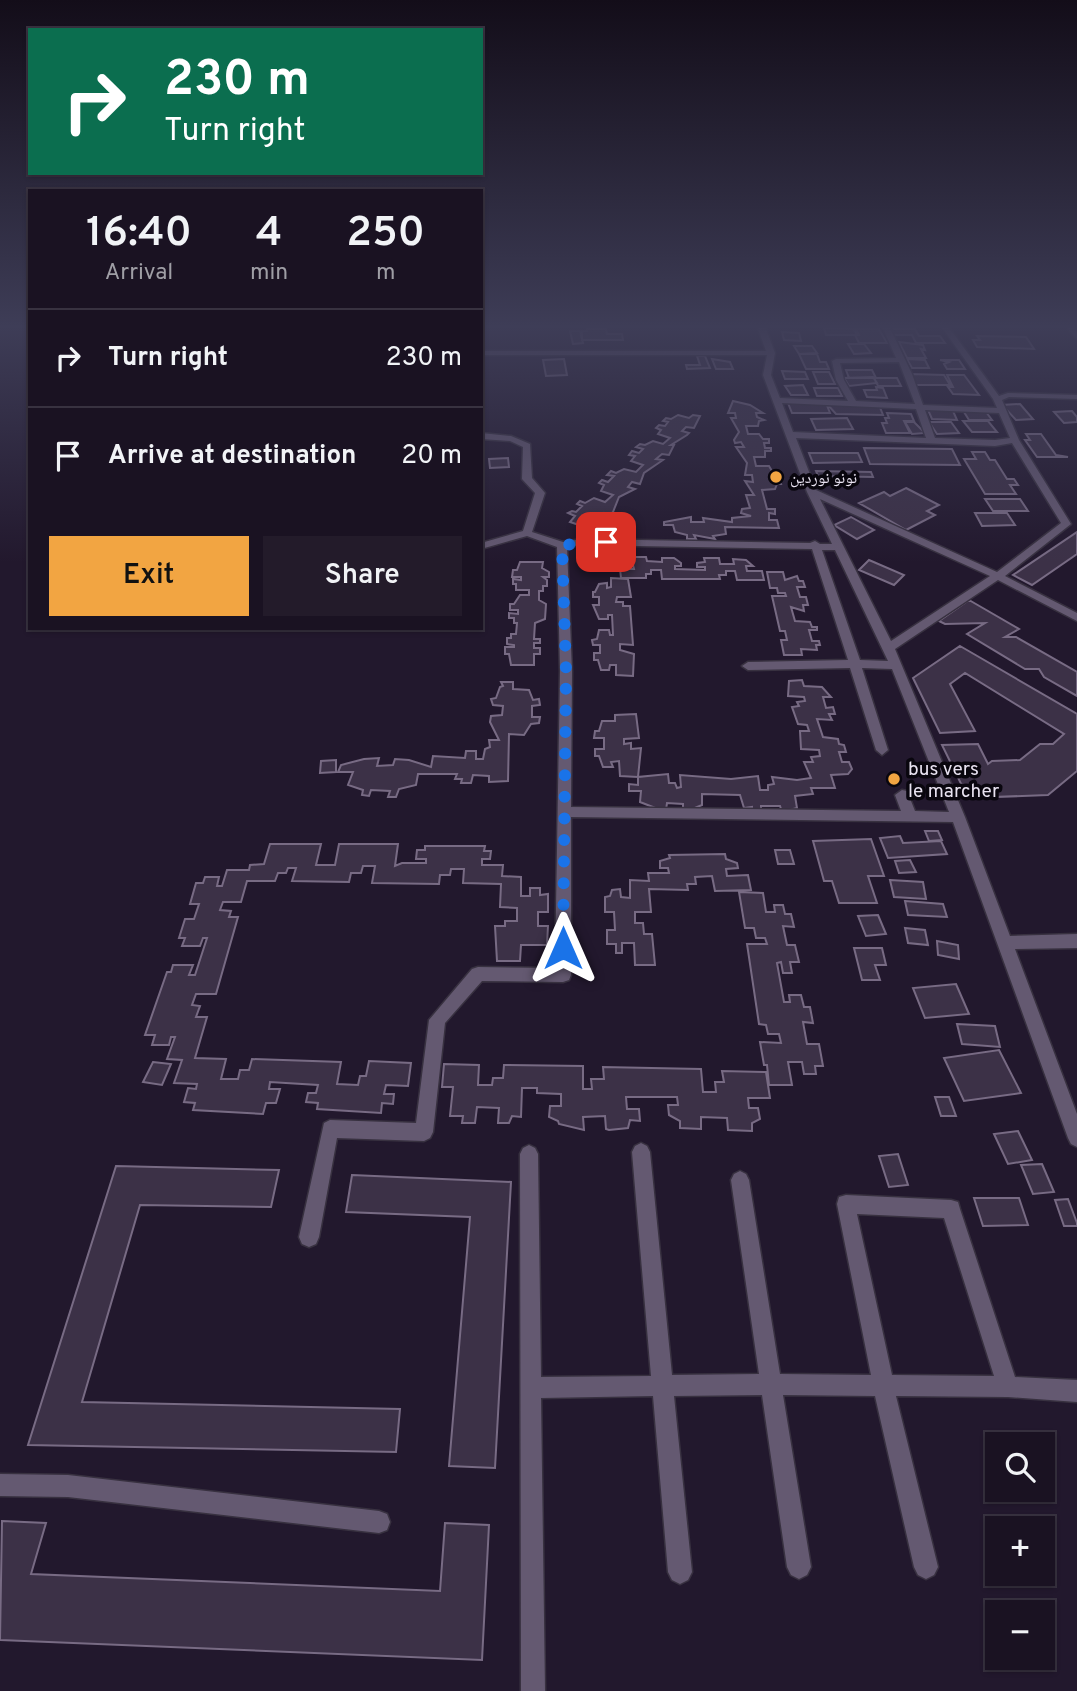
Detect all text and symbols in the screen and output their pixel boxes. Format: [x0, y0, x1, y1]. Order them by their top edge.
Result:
text: 230 m [164, 51, 310, 113]
icon: right [49, 56, 140, 147]
text: Turn right [164, 112, 306, 152]
text: 16:40 [86, 208, 192, 261]
text: 4 [256, 208, 282, 261]
text: 250 [346, 208, 425, 261]
text: Arrival [105, 259, 173, 288]
text: min [250, 259, 288, 288]
text: m [376, 259, 395, 288]
icon: right [49, 339, 87, 377]
text: Turn right [108, 342, 228, 375]
text: 230 m [386, 342, 462, 375]
icon: arrive [49, 437, 87, 475]
text: Arrive at destination [108, 440, 356, 473]
text: 20 m [401, 440, 462, 473]
marker: نونو نوردين [768, 469, 784, 485]
place label: نونو نوردين [790, 469, 857, 489]
pin [576, 512, 636, 572]
icon: arrive [587, 523, 625, 561]
button: Exit [49, 536, 249, 616]
button: Share [263, 536, 462, 616]
place label: bus vers le marcher [908, 758, 1000, 804]
marker: bus vers le marcher [886, 771, 902, 787]
position arrow [526, 911, 600, 985]
map controls [985, 1432, 1055, 1670]
button: search [985, 1432, 1055, 1502]
button: + [985, 1516, 1055, 1586]
button: − [985, 1600, 1055, 1670]

